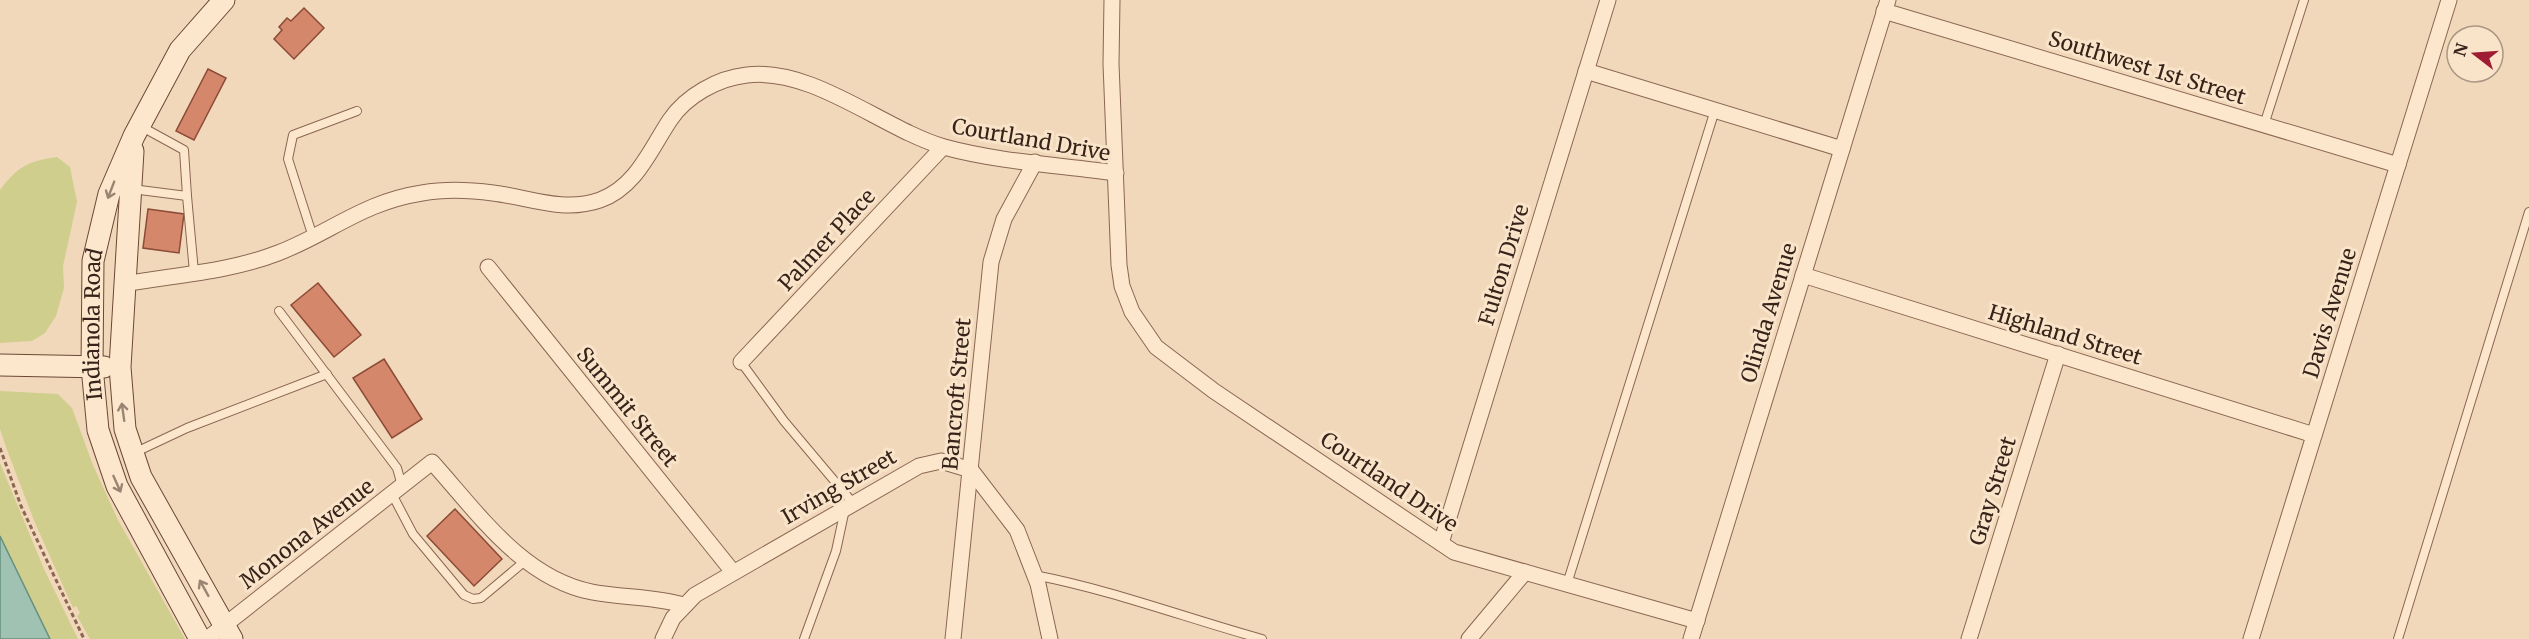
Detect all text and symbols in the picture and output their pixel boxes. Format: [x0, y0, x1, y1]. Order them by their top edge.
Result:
north arrow [2445, 24, 2505, 84]
street label: Southwest 1st Street [2045, 25, 2249, 110]
text: N [2449, 40, 2472, 59]
street label: Courtland Drive [950, 112, 1112, 167]
one-way arrow [105, 180, 116, 199]
street label: Palmer Place [773, 183, 881, 296]
street label: Fulton Drive [1472, 201, 1535, 329]
street label: Olinda Avenue [1734, 240, 1803, 386]
street label: Indianola Road [78, 245, 109, 402]
street label: Davis Avenue [2297, 245, 2362, 381]
street label: Highland Street [1985, 298, 2145, 371]
street label: Bancroft Street [936, 317, 977, 471]
street label: Summit Street [571, 341, 684, 472]
one-way arrow [117, 403, 128, 423]
street label: Courtland Drive [1315, 426, 1463, 538]
street label: Gray Street [1963, 433, 2022, 548]
street label: Irving Street [777, 443, 901, 530]
street label: Monona Avenue [234, 473, 379, 594]
one-way arrow [112, 475, 123, 493]
one-way arrow [197, 580, 209, 597]

